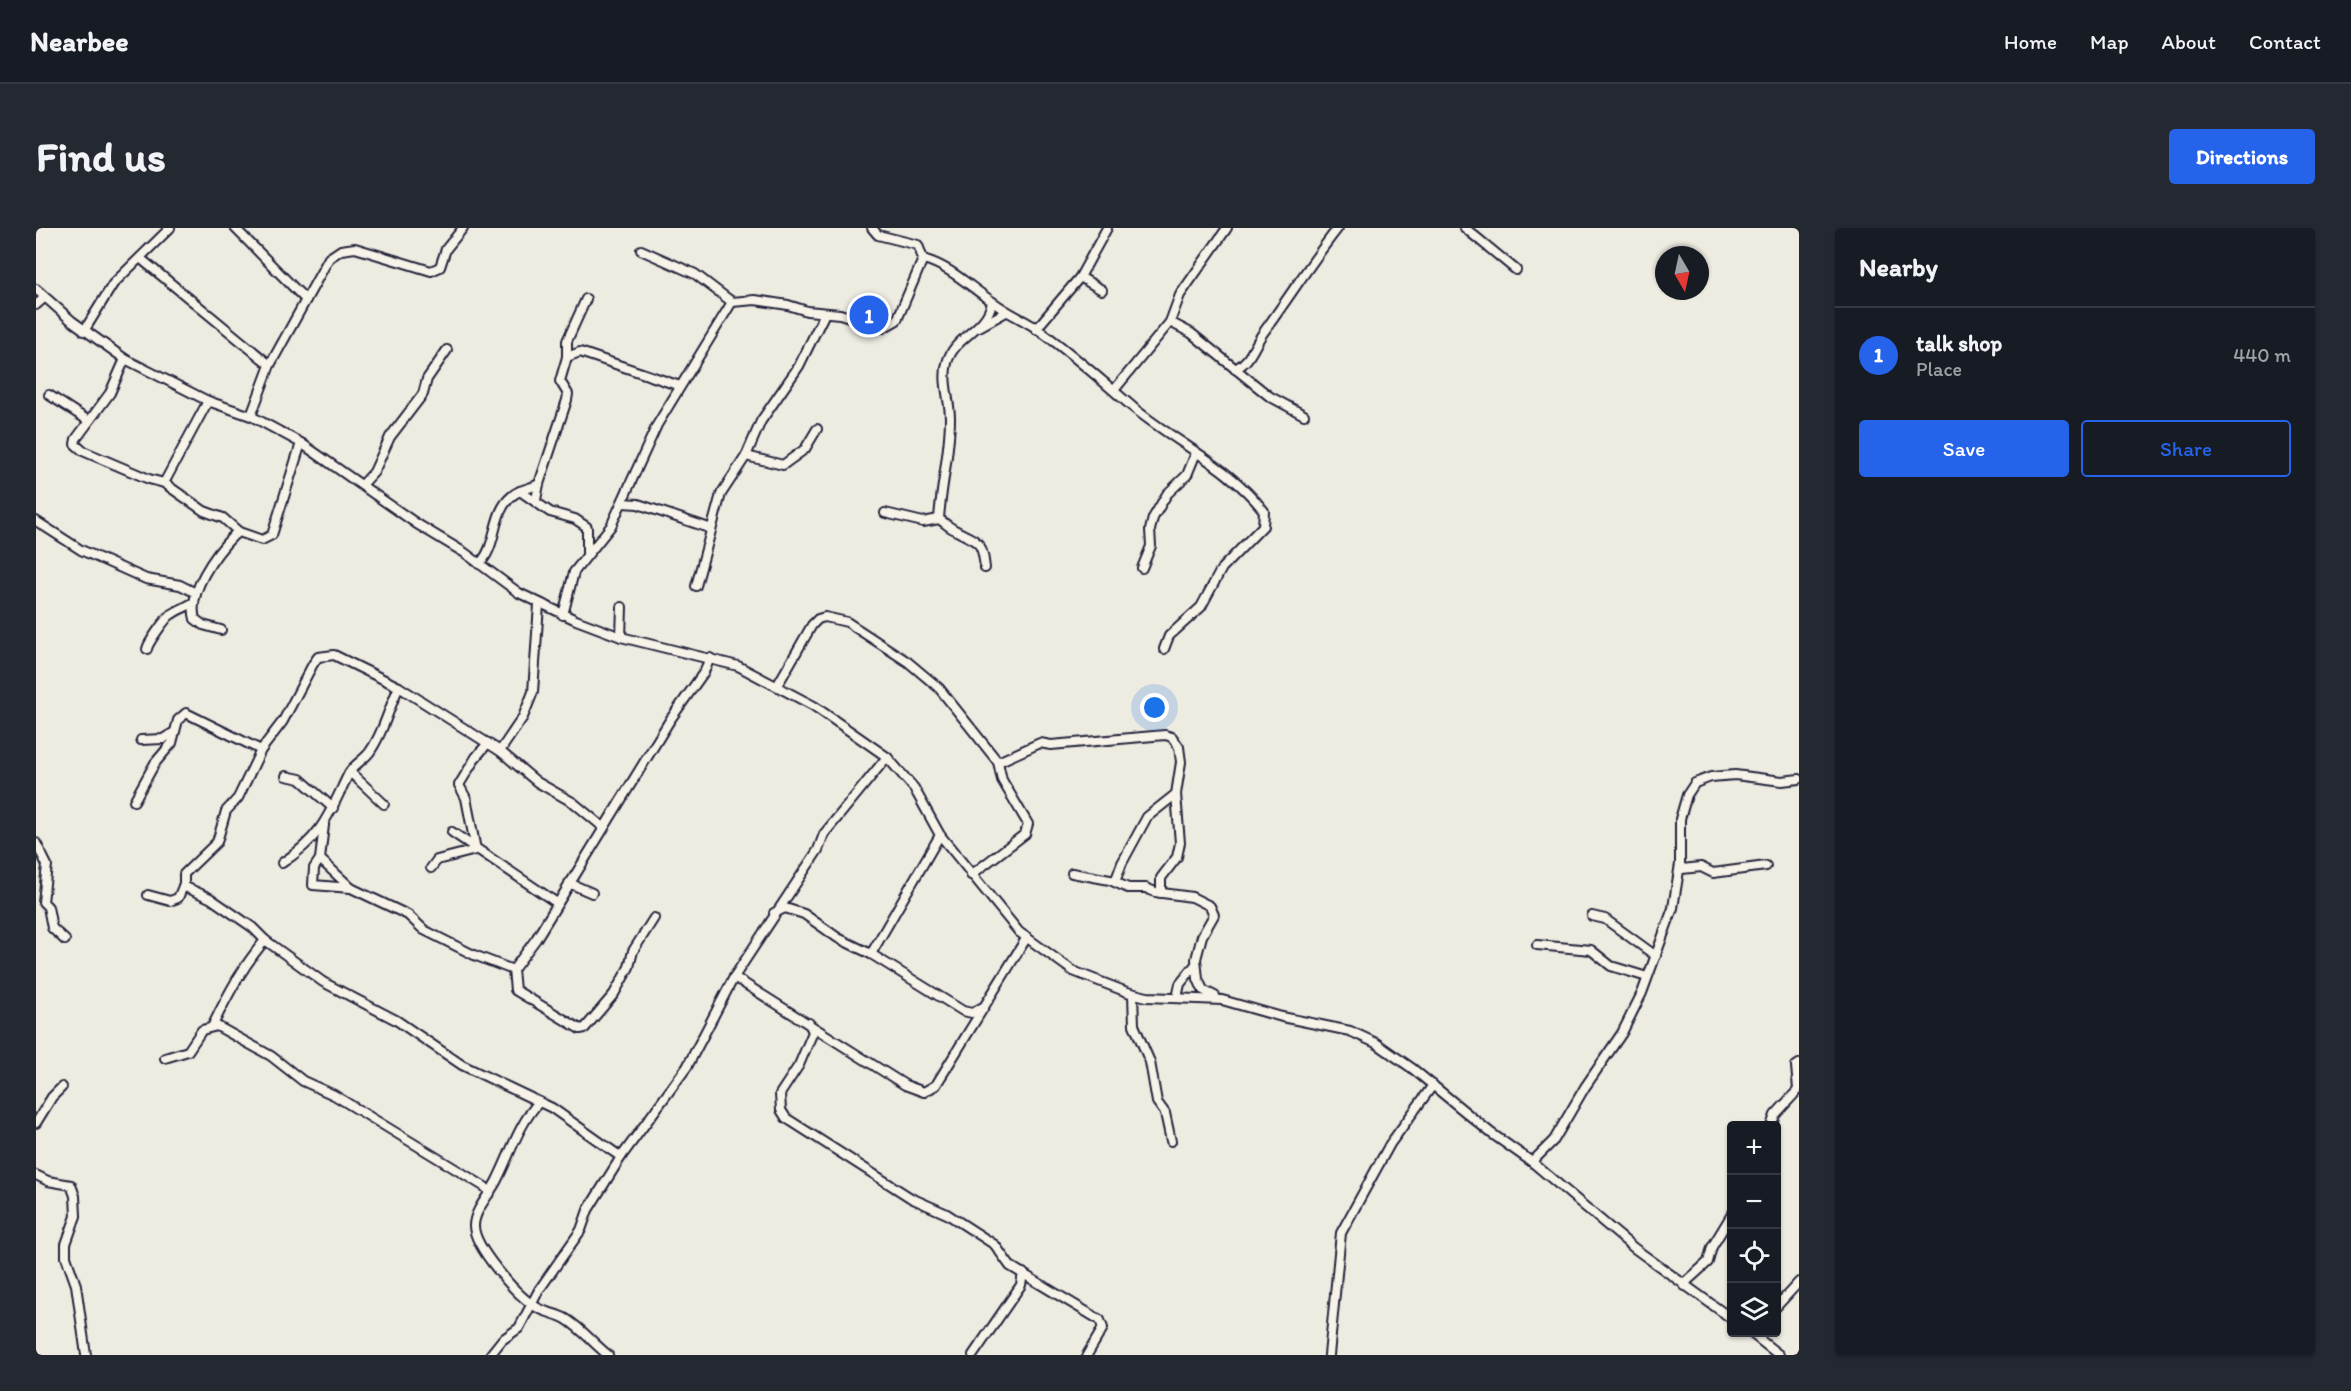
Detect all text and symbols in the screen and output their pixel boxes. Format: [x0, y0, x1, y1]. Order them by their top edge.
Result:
text: Nearbee [30, 24, 129, 58]
text: Home [2004, 29, 2057, 54]
text: Map [2090, 29, 2129, 54]
text: About [2162, 29, 2216, 54]
text: Contact [2249, 29, 2321, 54]
button: Directions [2169, 129, 2315, 184]
text: Find us [36, 131, 166, 182]
north arrow [1655, 246, 1709, 300]
text: Nearby [1859, 251, 1938, 283]
pin: 1 [850, 292, 888, 338]
text: talk shop [1916, 330, 2002, 357]
text: 1 [1874, 343, 1883, 367]
text: 440 m [2233, 343, 2291, 367]
text: Place [1916, 357, 1962, 381]
button: Save [1859, 420, 2069, 477]
button: Share [2081, 420, 2291, 477]
your location [1140, 693, 1169, 722]
map controls [1727, 1121, 1781, 1337]
button: + [1727, 1121, 1781, 1175]
button: − [1727, 1175, 1781, 1229]
button: locate [1727, 1229, 1781, 1283]
button: layers [1727, 1283, 1781, 1337]

